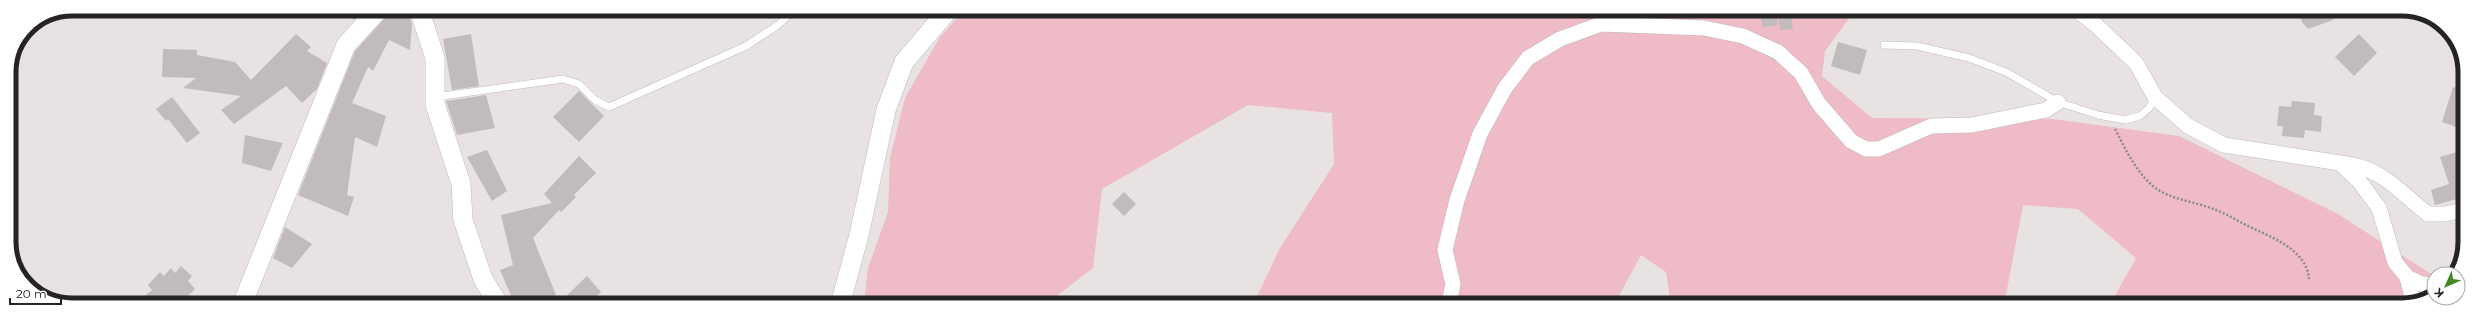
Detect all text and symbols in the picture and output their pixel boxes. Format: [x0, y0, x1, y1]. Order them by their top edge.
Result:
north arrow [2426, 266, 2466, 306]
scale bar [10, 280, 61, 306]
text: K [2430, 285, 2447, 301]
text: 20 m [16, 286, 47, 301]

